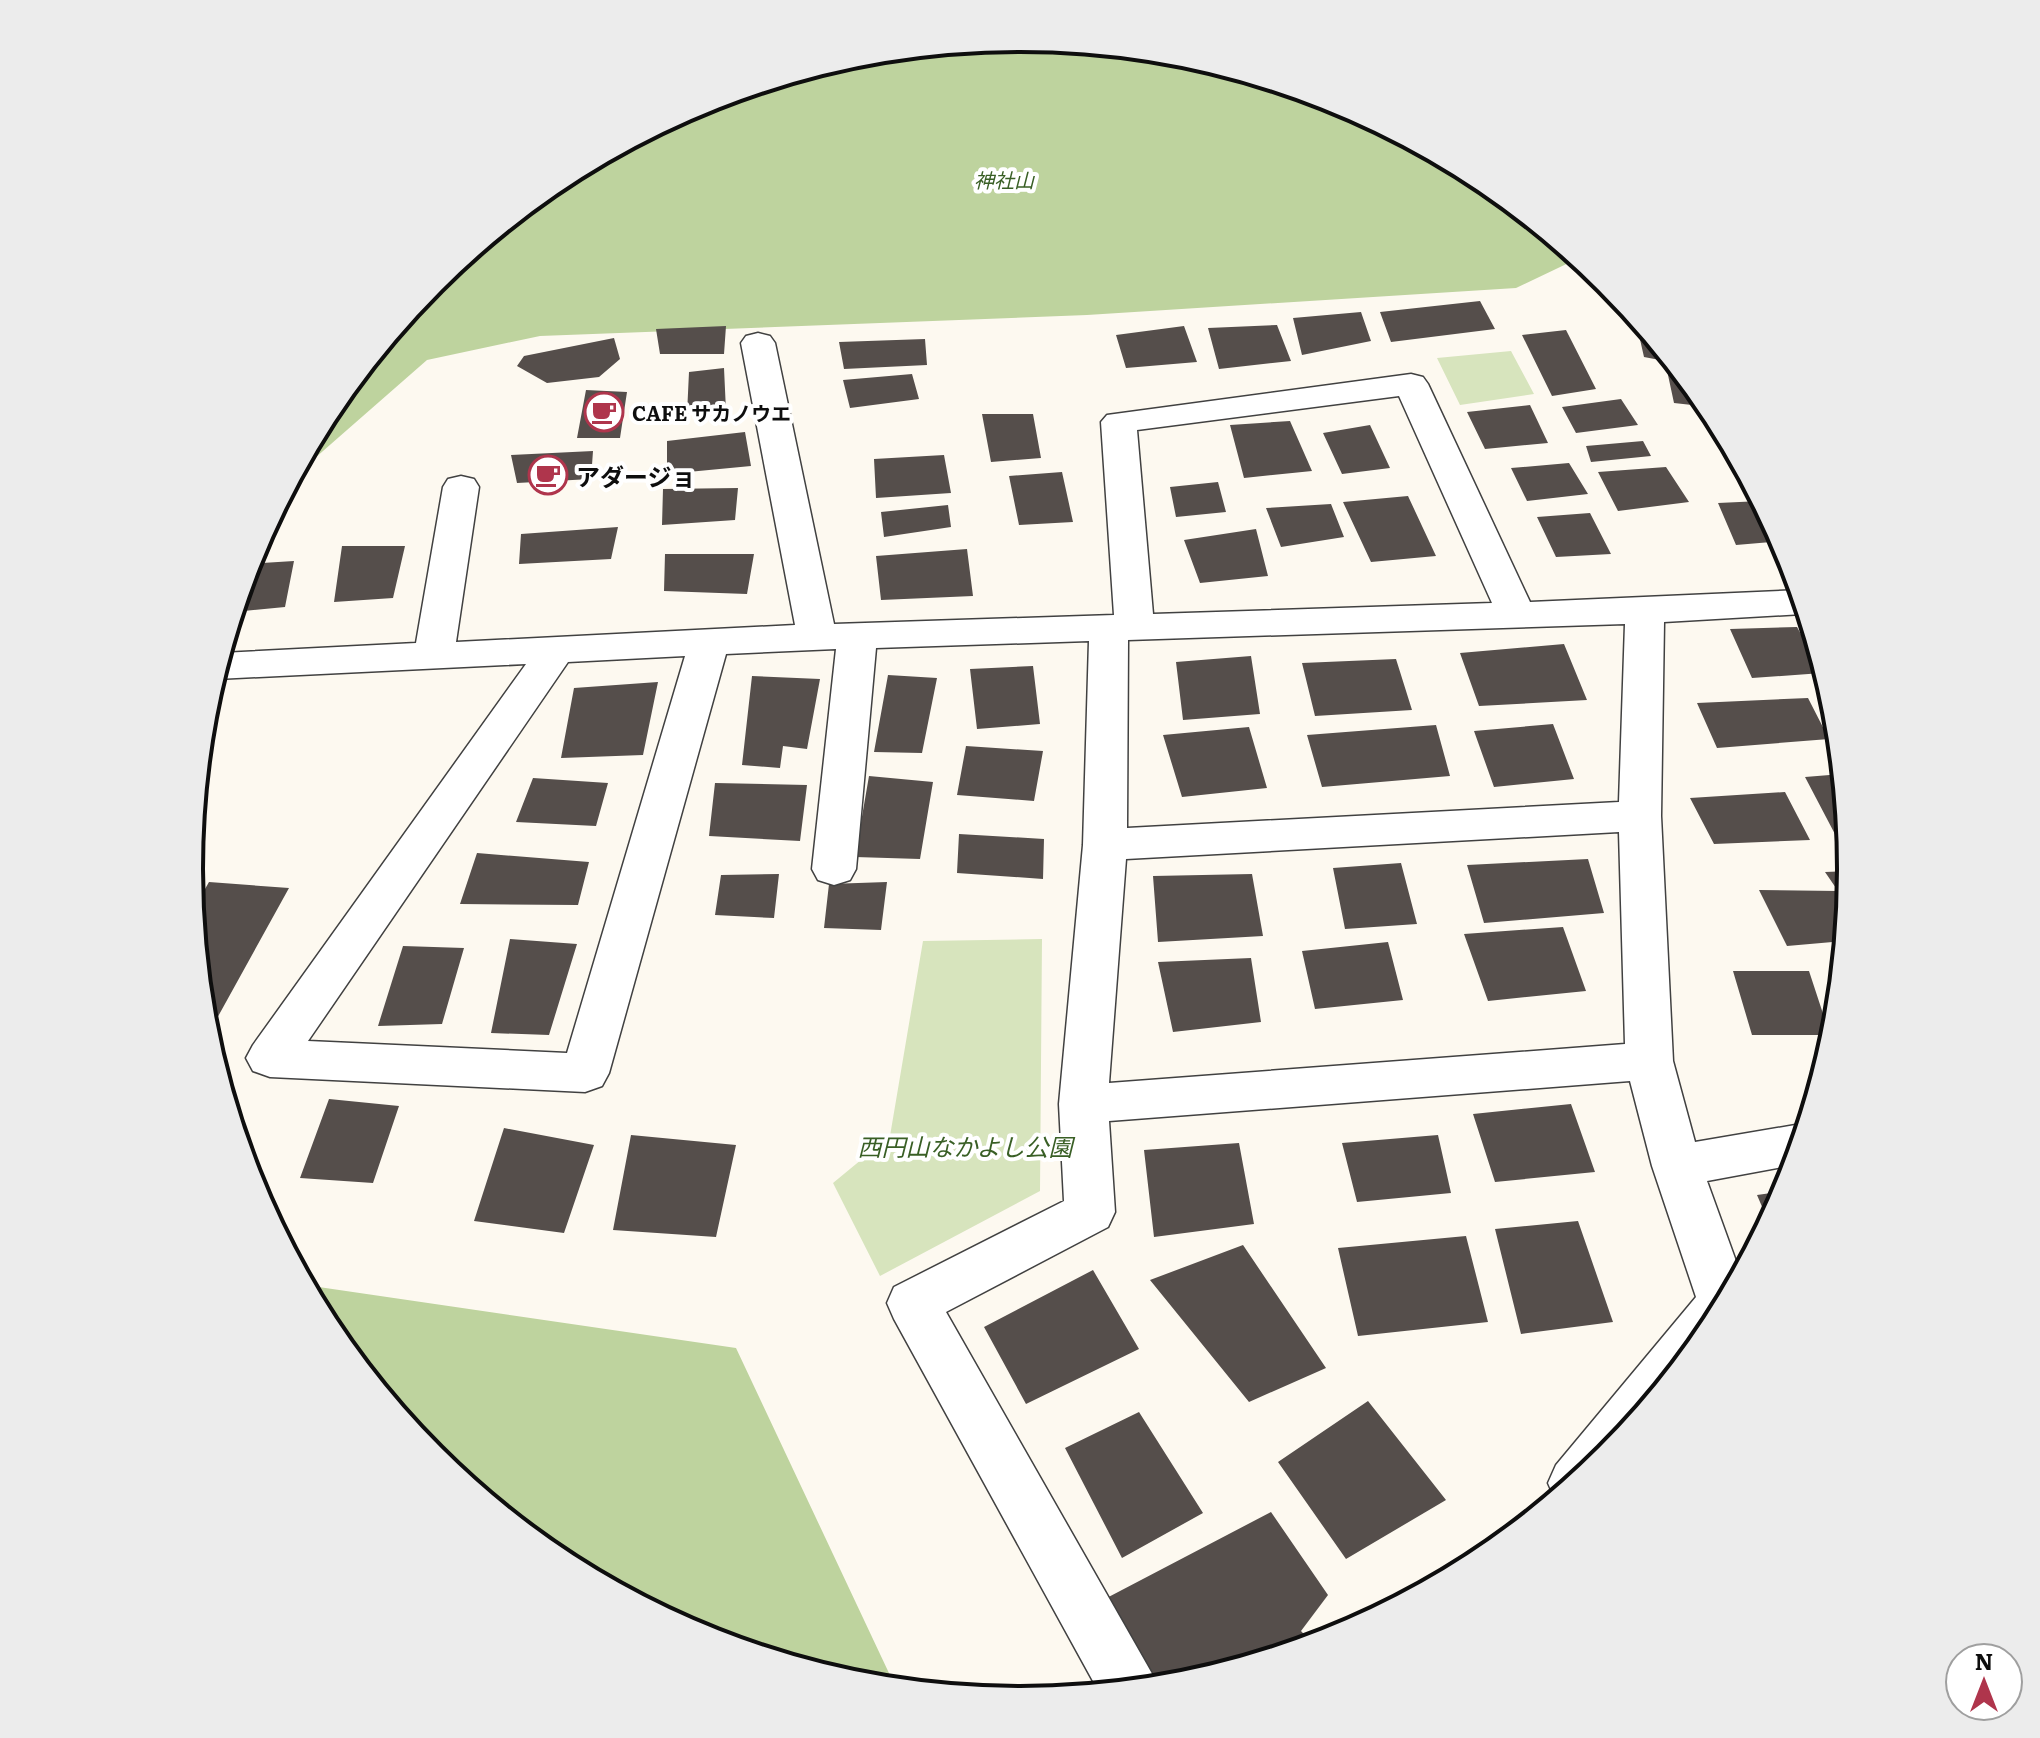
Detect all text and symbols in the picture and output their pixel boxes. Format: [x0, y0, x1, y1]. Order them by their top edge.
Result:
park label: 神社山 [974, 164, 1035, 194]
cafe icon: CAFE サカノウエ [583, 391, 625, 433]
place label: CAFE サカノウエ [632, 397, 791, 427]
cafe icon: アダージョ [527, 454, 569, 496]
place label: アダージョ [576, 458, 696, 493]
park label: 西円山なかよし公園 [858, 1128, 1075, 1163]
north arrow [1944, 1642, 2024, 1722]
text: N [1975, 1644, 1993, 1677]

